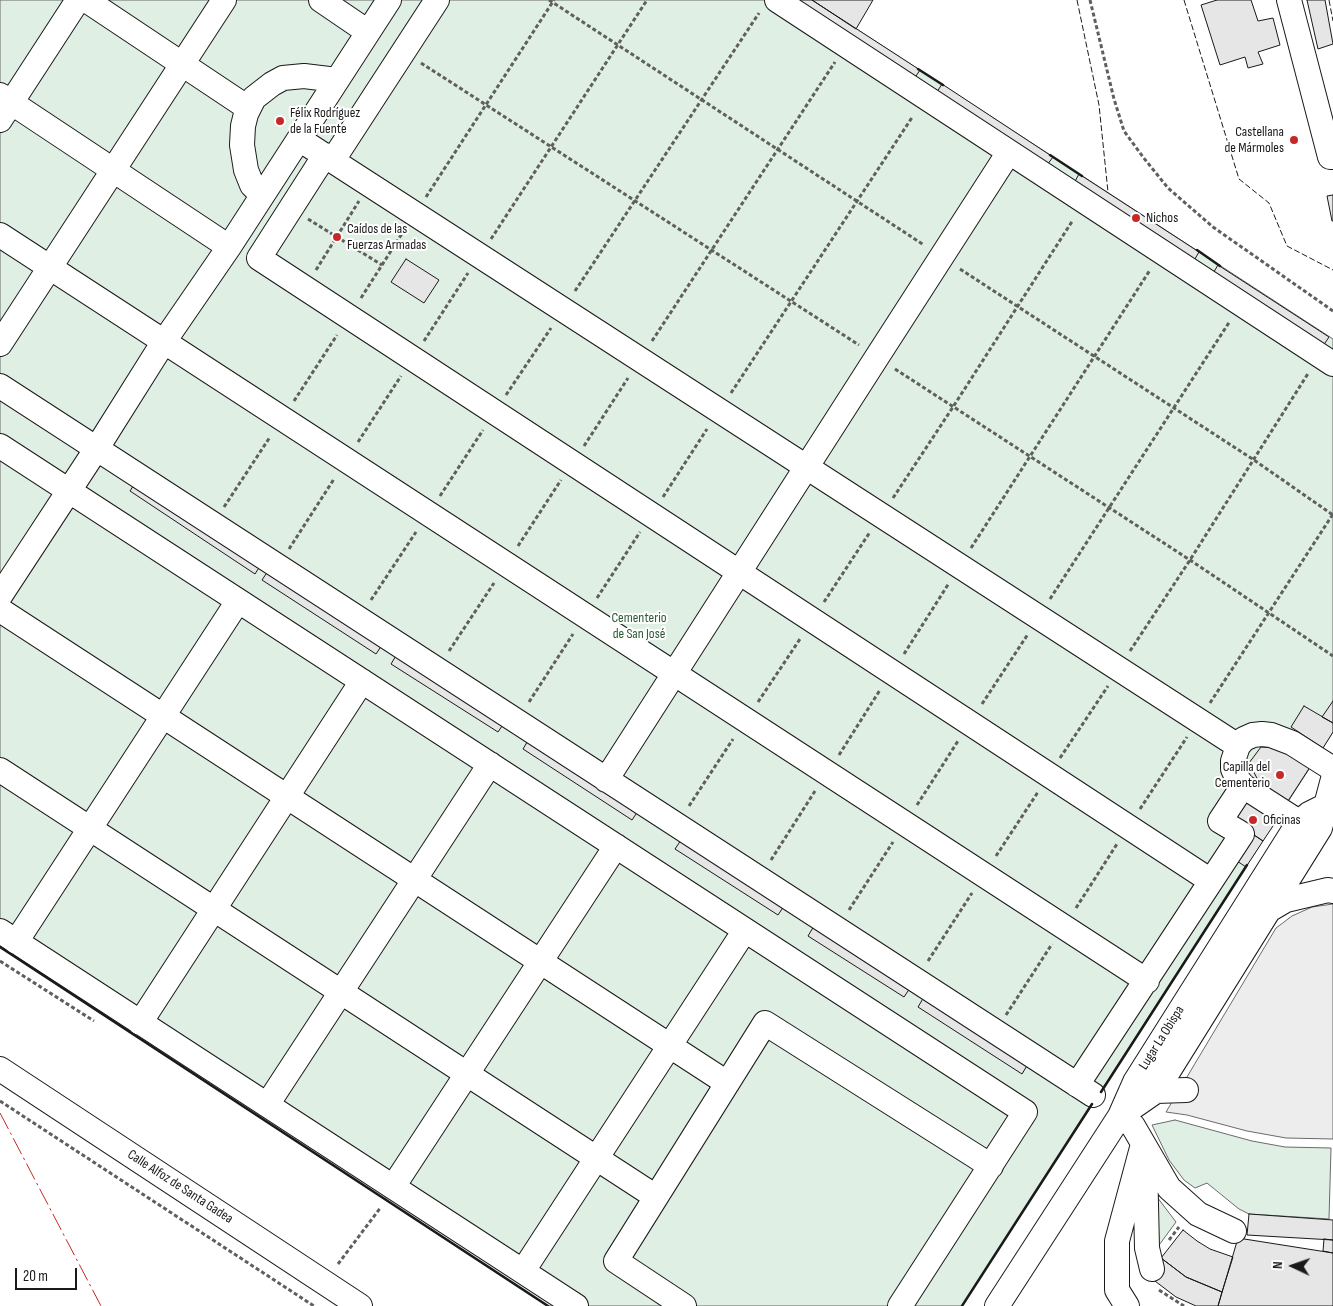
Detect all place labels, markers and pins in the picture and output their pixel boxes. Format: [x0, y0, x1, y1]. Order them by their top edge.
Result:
place label: Félix Rodríguez de la Fuente [290, 105, 360, 138]
marker: Félix Rodríguez de la Fuente [274, 115, 286, 127]
place label: Castellana de Mármoles [1225, 124, 1284, 156]
marker: Castellana de Mármoles [1288, 134, 1300, 146]
place label: Nichos [1146, 210, 1178, 226]
marker: Nichos [1130, 212, 1142, 224]
place label: Caídos de las Fuerzas Armadas [347, 221, 426, 253]
marker: Caídos de las Fuerzas Armadas [331, 231, 343, 243]
place label: Capilla del Cementerio [1215, 759, 1270, 792]
marker: Capilla del Cementerio [1274, 769, 1286, 781]
place label: Oficinas [1263, 812, 1301, 828]
marker: Oficinas [1247, 814, 1259, 826]

